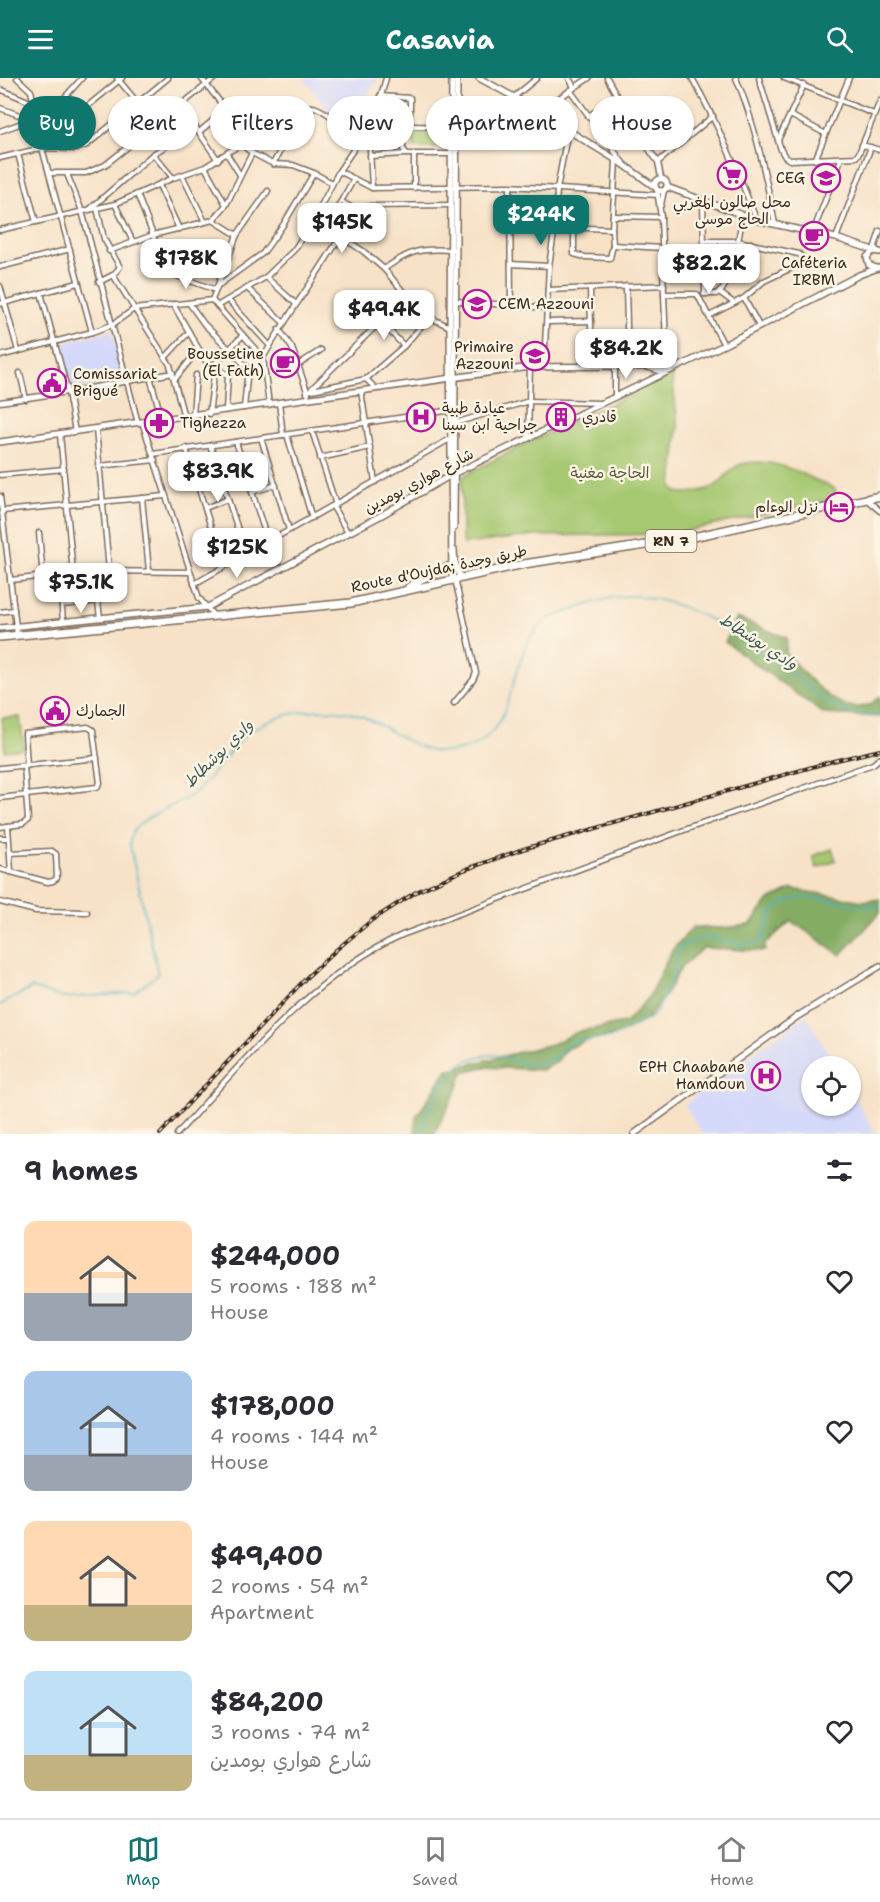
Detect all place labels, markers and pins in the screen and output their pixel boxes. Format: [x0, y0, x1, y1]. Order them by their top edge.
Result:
supermarket icon: محل صالون المغربي الحاج موسى [716, 159, 748, 191]
school or university icon: CEG [810, 162, 842, 194]
place label: CEG [776, 168, 805, 188]
place label: محل صالون المغربي الحاج موسى [673, 192, 791, 229]
pin: $244K [499, 195, 583, 246]
pin: $145K [300, 203, 384, 254]
cafe icon: Caféteria IRBM [798, 220, 830, 252]
pin: $178K [144, 239, 228, 290]
pin: $82.2K [660, 244, 758, 295]
place label: Caféteria IRBM [781, 253, 847, 290]
school or university icon: CEM Azzouni [461, 288, 493, 320]
pin: $49.4K [335, 290, 433, 341]
place label: CEM Azzouni [498, 294, 594, 314]
pin: $84.2K [577, 329, 675, 380]
place label: Primaire Azzouni [454, 337, 514, 374]
school or university icon: Primaire Azzouni [519, 340, 551, 372]
place label: Boussetine (El Fath) [187, 344, 264, 381]
cafe icon: Boussetine (El Fath) [269, 347, 301, 379]
place label: Comissariat Brigué [73, 364, 157, 401]
public building icon: Comissariat Brigué [36, 367, 68, 399]
place label: عيادة طبية جراحية ابن سينا [442, 398, 537, 435]
hospital icon: عيادة طبية جراحية ابن سينا [405, 401, 437, 433]
building icon: قادري [545, 401, 577, 433]
pharmacy icon: Tighezza [143, 407, 175, 439]
place label: قادري [582, 407, 617, 428]
place label: Tighezza [180, 413, 247, 433]
pin: $83.9K [169, 452, 267, 503]
hotel icon: نزل الوءام [823, 491, 855, 523]
place label: نزل الوءام [755, 497, 818, 518]
pin: $125K [195, 528, 279, 579]
pin: $75.1K [32, 563, 130, 614]
public building icon: الجمارك [39, 695, 71, 727]
place label: الجمارك [76, 701, 126, 721]
place label: EPH Chaabane Hamdoun [639, 1057, 745, 1094]
hospital icon: EPH Chaabane Hamdoun [750, 1060, 782, 1092]

